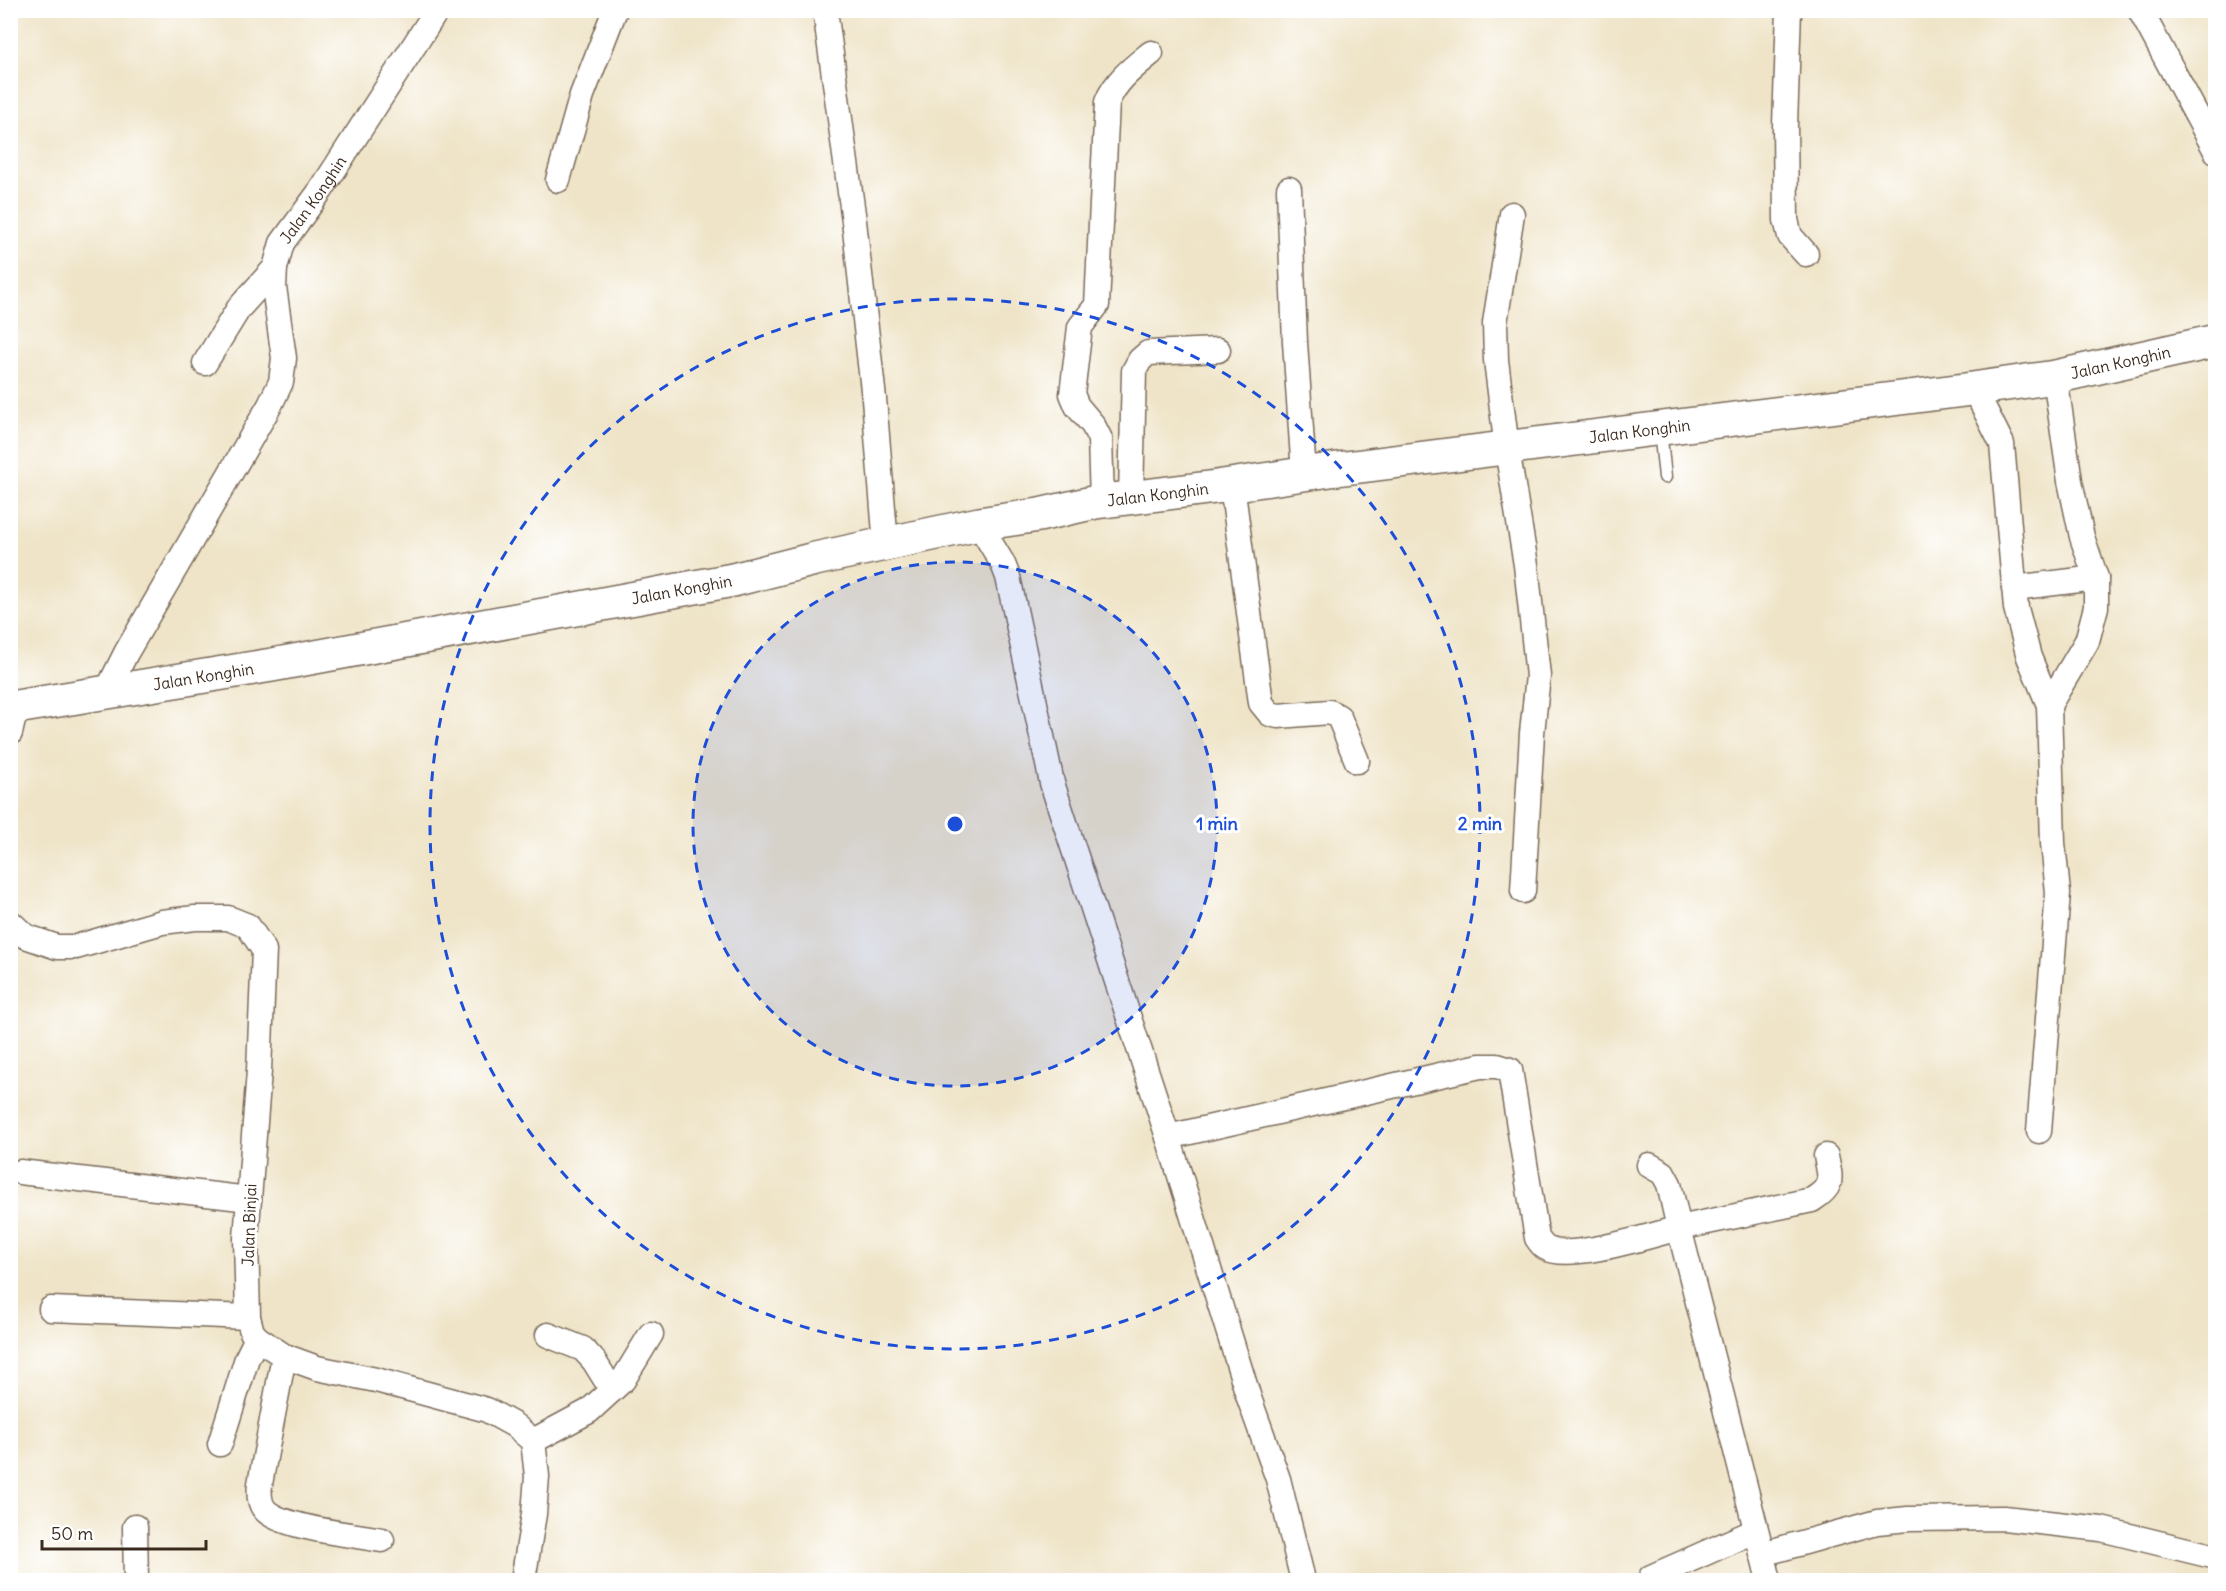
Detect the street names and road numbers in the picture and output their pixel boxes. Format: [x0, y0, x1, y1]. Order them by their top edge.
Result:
street label: Jalan Konghin [275, 152, 350, 247]
street label: Jalan Konghin [2068, 341, 2172, 383]
street label: Jalan Konghin [1588, 415, 1691, 447]
street label: Jalan Konghin [1106, 478, 1210, 511]
street label: Jalan Konghin [630, 570, 734, 609]
street label: Jalan Konghin [151, 658, 255, 694]
street label: Jalan Binjai [238, 1183, 260, 1267]

